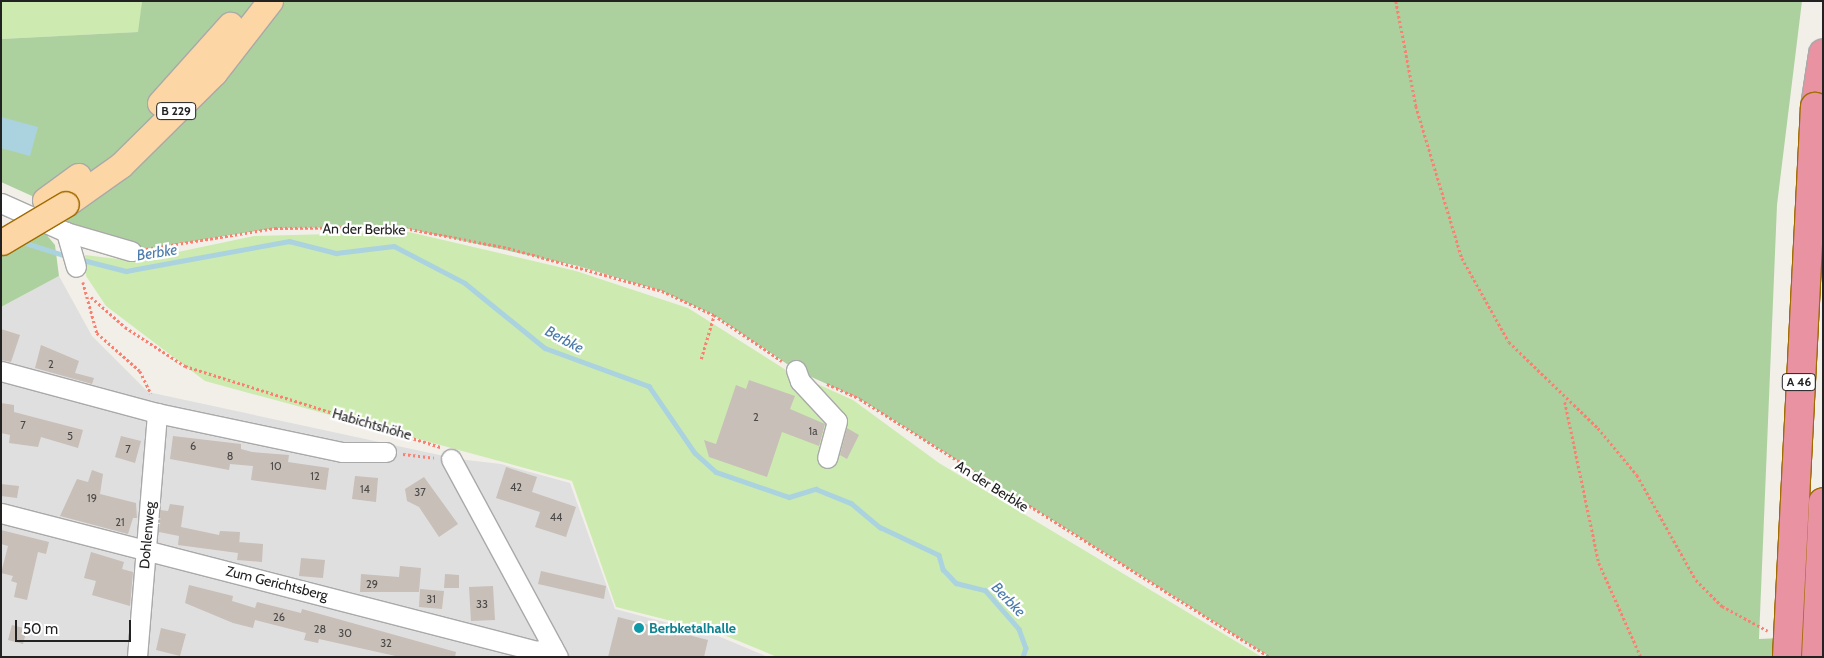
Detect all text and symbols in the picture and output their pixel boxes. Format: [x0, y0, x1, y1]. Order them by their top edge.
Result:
road number: B 229 [156, 102, 196, 120]
street label: An der Berbke [322, 220, 406, 238]
water label: Berbke [135, 241, 179, 265]
water label: Berbke [542, 322, 586, 358]
house number: 2 [48, 357, 54, 371]
road number: A 46 [1782, 372, 1816, 392]
street label: Habichtshöhe [330, 405, 414, 443]
house number: 2 [753, 410, 759, 424]
house number: 7 [20, 418, 26, 432]
house number: 1a [809, 424, 817, 438]
house number: 5 [67, 429, 73, 443]
house number: 6 [190, 439, 196, 453]
house number: 7 [125, 442, 131, 456]
house number: 8 [227, 449, 233, 463]
street label: An der Berbke [952, 457, 1032, 515]
house number: 10 [270, 459, 282, 473]
house number: 12 [310, 469, 320, 483]
house number: 42 [510, 480, 522, 494]
house number: 14 [360, 482, 370, 496]
house number: 37 [414, 485, 426, 499]
house number: 19 [87, 491, 97, 505]
street label: Dohlenweg [136, 501, 158, 569]
house number: 44 [550, 510, 562, 524]
house number: 21 [115, 515, 125, 529]
street label: Zum Gerichtsberg [224, 562, 330, 604]
house number: 29 [366, 577, 378, 591]
water label: Berbke [987, 579, 1029, 621]
house number: 31 [426, 592, 436, 606]
house number: 33 [476, 597, 488, 611]
scale bar [18, 610, 134, 642]
house number: 26 [273, 610, 285, 624]
text: 50 m [23, 620, 58, 638]
place label: Berbketalhalle [649, 620, 736, 636]
house number: 28 [314, 622, 326, 636]
marker: Berbketalhalle [633, 622, 645, 634]
house number: 30 [338, 626, 352, 640]
house number: 32 [380, 636, 392, 650]

